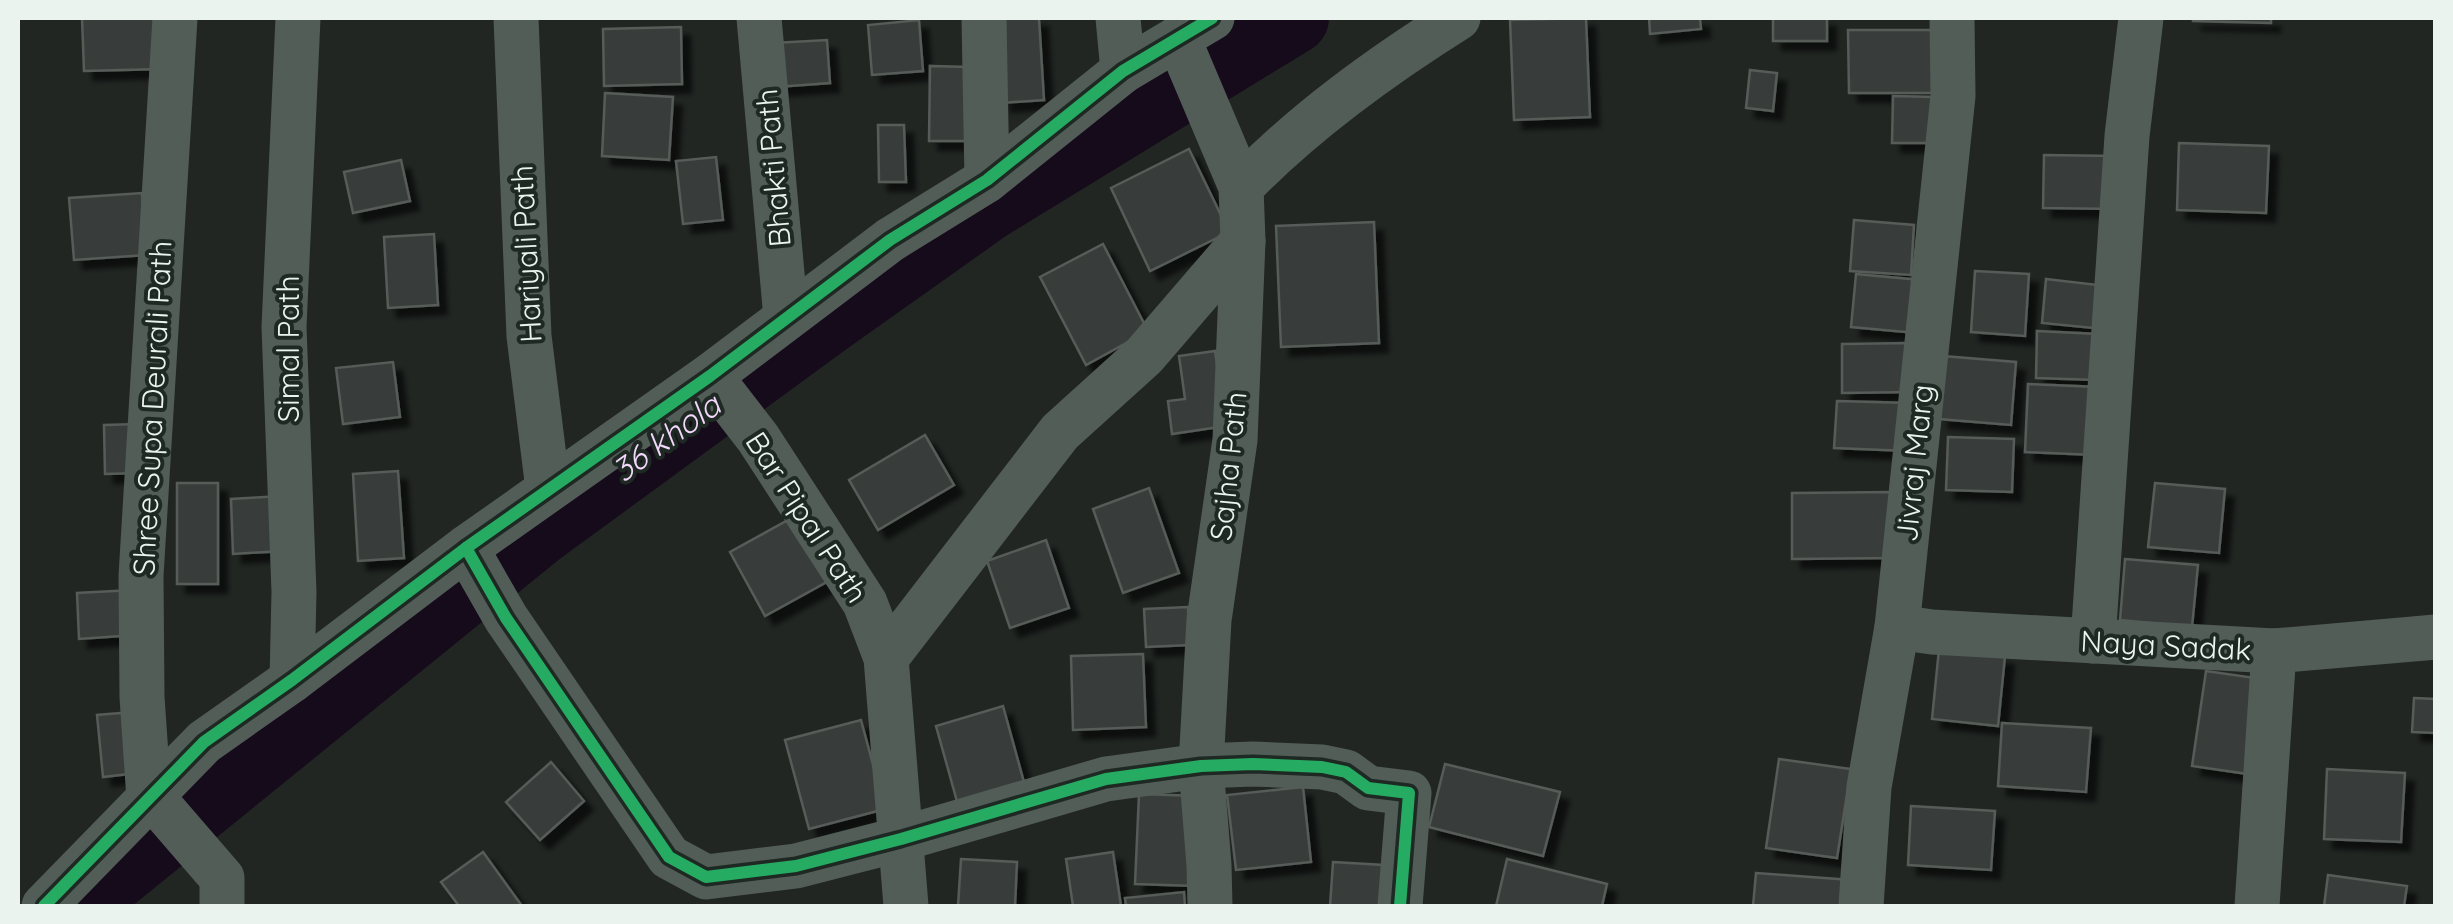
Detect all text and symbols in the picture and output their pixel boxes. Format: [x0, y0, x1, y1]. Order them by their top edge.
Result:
street label: Bhakti Path [747, 87, 799, 249]
street label: Hariyali Path [502, 164, 550, 344]
street label: Shree Supa Deurali Path [124, 240, 180, 576]
street label: Simal Path [269, 275, 307, 423]
street label: Jivraj Marg [1887, 382, 1941, 544]
water label: 36 khola [604, 383, 729, 490]
street label: Sajha Path [1201, 390, 1255, 542]
street label: Bar Pipal Path [738, 424, 876, 610]
street label: Naya Sadak [2080, 622, 2252, 668]

